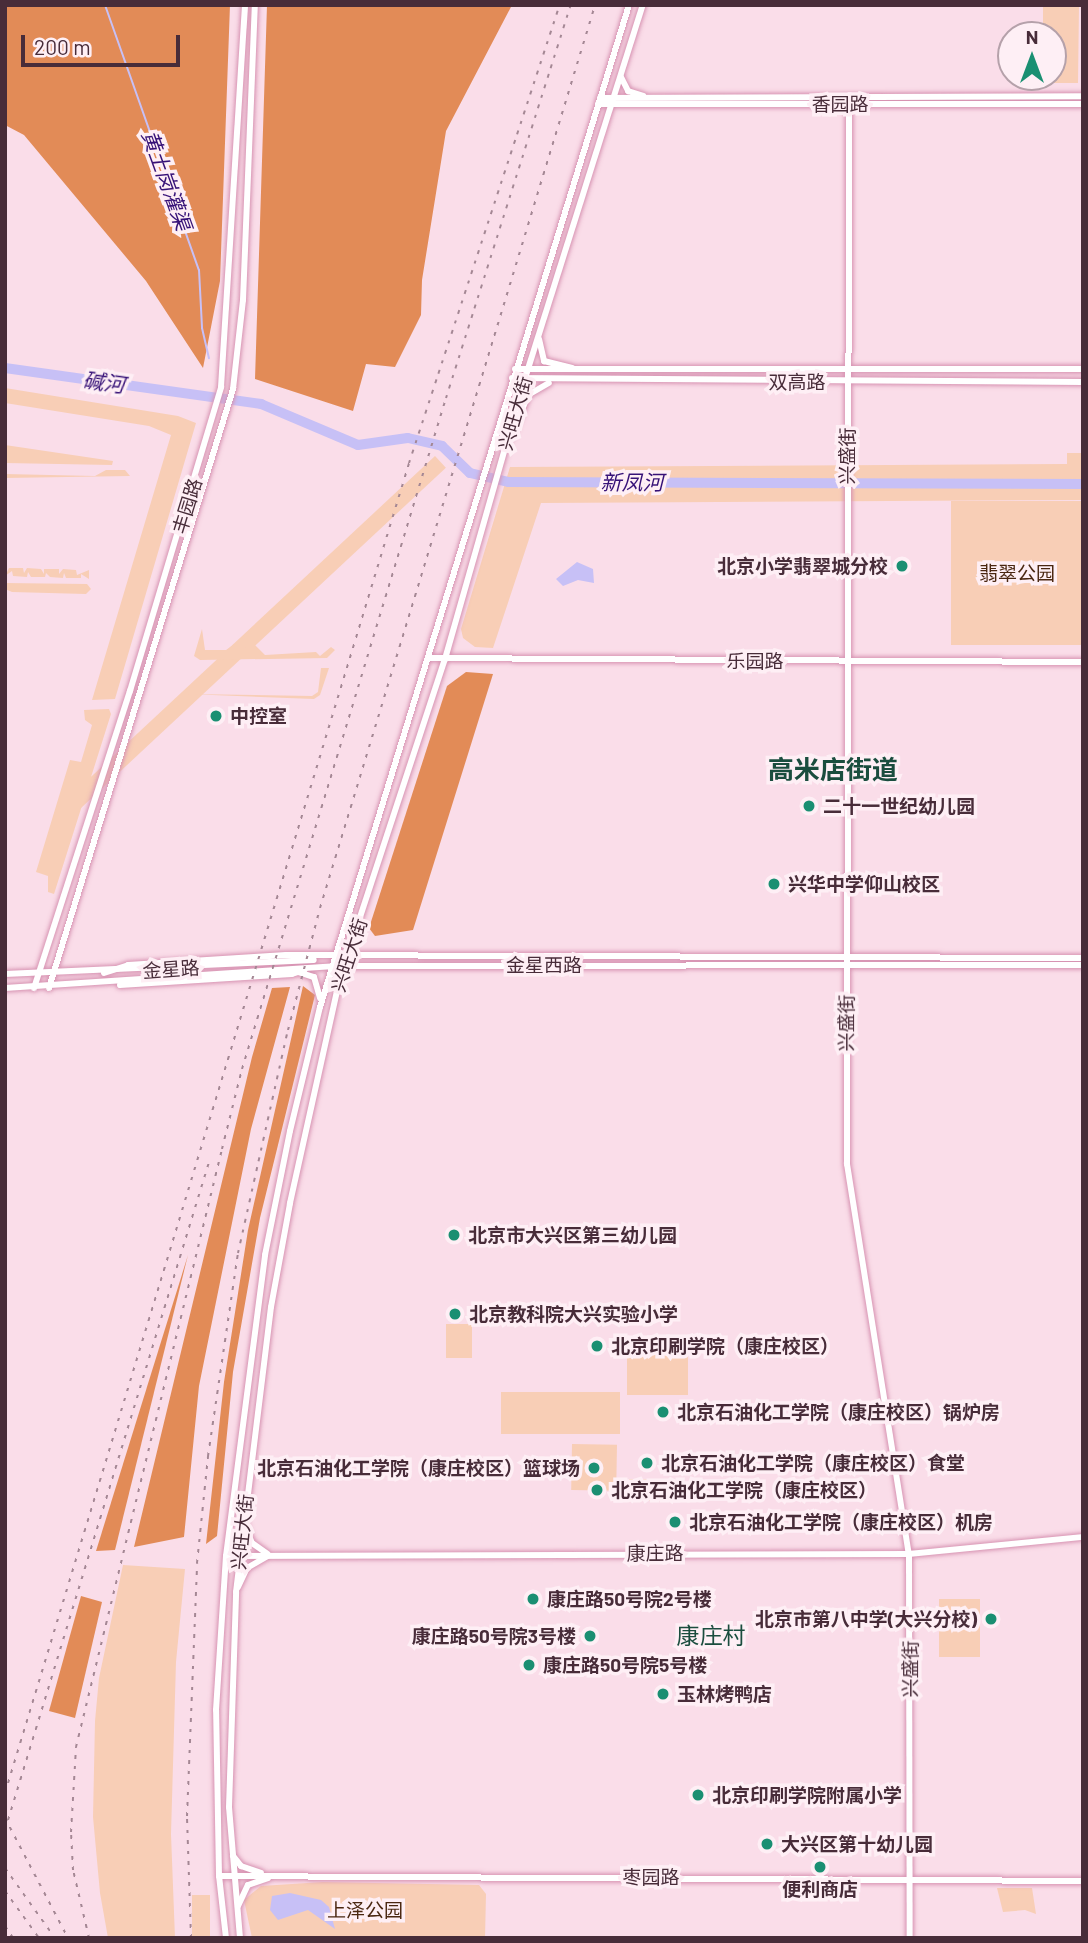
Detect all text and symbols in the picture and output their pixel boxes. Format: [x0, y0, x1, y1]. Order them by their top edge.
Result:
scale bar [24, 21, 184, 65]
north arrow [997, 21, 1067, 91]
text: N [1026, 25, 1038, 48]
text: 200 m [34, 34, 91, 59]
street label: 香园路 [812, 93, 868, 115]
water label: 黄土岗灌渠 [137, 126, 197, 234]
water label: 碱河 [81, 367, 127, 397]
street label: 双高路 [769, 371, 825, 393]
street label: 兴旺大街 [494, 373, 536, 453]
street label: 兴盛街 [836, 428, 858, 484]
water label: 新凤河 [601, 469, 663, 495]
street label: 丰园路 [168, 475, 206, 537]
place label: 北京小学翡翠城分校 [717, 555, 888, 577]
marker: 北京小学翡翠城分校 [894, 558, 910, 574]
park label: 翡翠公园 [979, 562, 1055, 584]
street label: 乐园路 [727, 650, 783, 672]
place label: 中控室 [230, 705, 287, 727]
marker: 中控室 [208, 708, 224, 724]
district label: 高米店街道 [768, 753, 898, 785]
place label: 二十一世纪幼儿园 [823, 795, 975, 817]
marker: 二十一世纪幼儿园 [801, 798, 817, 814]
place label: 兴华中学仰山校区 [788, 873, 940, 895]
marker: 兴华中学仰山校区 [766, 876, 782, 892]
street label: 兴旺大街 [326, 915, 372, 995]
street label: 金星西路 [506, 954, 582, 976]
street label: 金星路 [142, 956, 200, 982]
street label: 兴盛街 [835, 995, 857, 1051]
place label: 北京市大兴区第三幼儿园 [468, 1224, 677, 1246]
marker: 北京市大兴区第三幼儿园 [446, 1227, 462, 1243]
place label: 北京教科院大兴实验小学 [469, 1303, 678, 1325]
marker: 北京教科院大兴实验小学 [447, 1306, 463, 1322]
place label: 北京印刷学院（康庄校区） [611, 1335, 839, 1357]
marker: 北京印刷学院（康庄校区） [589, 1338, 605, 1354]
place label: 北京石油化工学院（康庄校区）锅炉房 [677, 1401, 1000, 1423]
marker: 北京石油化工学院（康庄校区）锅炉房 [655, 1404, 671, 1420]
place label: 北京石油化工学院（康庄校区）食堂 [661, 1452, 965, 1474]
marker: 北京石油化工学院（康庄校区）食堂 [639, 1455, 655, 1471]
place label: 北京石油化工学院（康庄校区）篮球场 [257, 1457, 580, 1479]
marker: 北京石油化工学院（康庄校区）篮球场 [586, 1460, 602, 1476]
place label: 北京石油化工学院（康庄校区） [611, 1479, 877, 1501]
marker: 北京石油化工学院（康庄校区） [589, 1482, 605, 1498]
street label: 兴旺大街 [227, 1493, 257, 1571]
place label: 北京石油化工学院（康庄校区）机房 [689, 1511, 993, 1533]
marker: 北京石油化工学院（康庄校区）机房 [667, 1514, 683, 1530]
street label: 康庄路 [627, 1542, 683, 1564]
place label: 康庄路50号院2号楼 [547, 1588, 712, 1610]
marker: 康庄路50号院2号楼 [525, 1591, 541, 1607]
place label: 北京市第八中学(大兴分校) [755, 1608, 977, 1630]
marker: 北京市第八中学(大兴分校) [983, 1611, 999, 1627]
district label: 康庄村 [677, 1621, 745, 1649]
place label: 康庄路50号院3号楼 [412, 1625, 576, 1647]
marker: 康庄路50号院3号楼 [582, 1628, 598, 1644]
street label: 兴盛街 [899, 1641, 921, 1697]
place label: 康庄路50号院5号楼 [543, 1654, 707, 1676]
marker: 康庄路50号院5号楼 [521, 1657, 537, 1673]
place label: 玉林烤鸭店 [677, 1683, 772, 1705]
marker: 玉林烤鸭店 [655, 1686, 671, 1702]
place label: 北京印刷学院附属小学 [712, 1784, 902, 1806]
marker: 北京印刷学院附属小学 [690, 1787, 706, 1803]
place label: 大兴区第十幼儿园 [781, 1833, 933, 1855]
marker: 大兴区第十幼儿园 [759, 1836, 775, 1852]
marker: 便利商店 [812, 1859, 828, 1875]
street label: 枣园路 [623, 1866, 679, 1888]
place label: 便利商店 [782, 1878, 858, 1900]
park label: 上泽公园 [327, 1899, 403, 1921]

